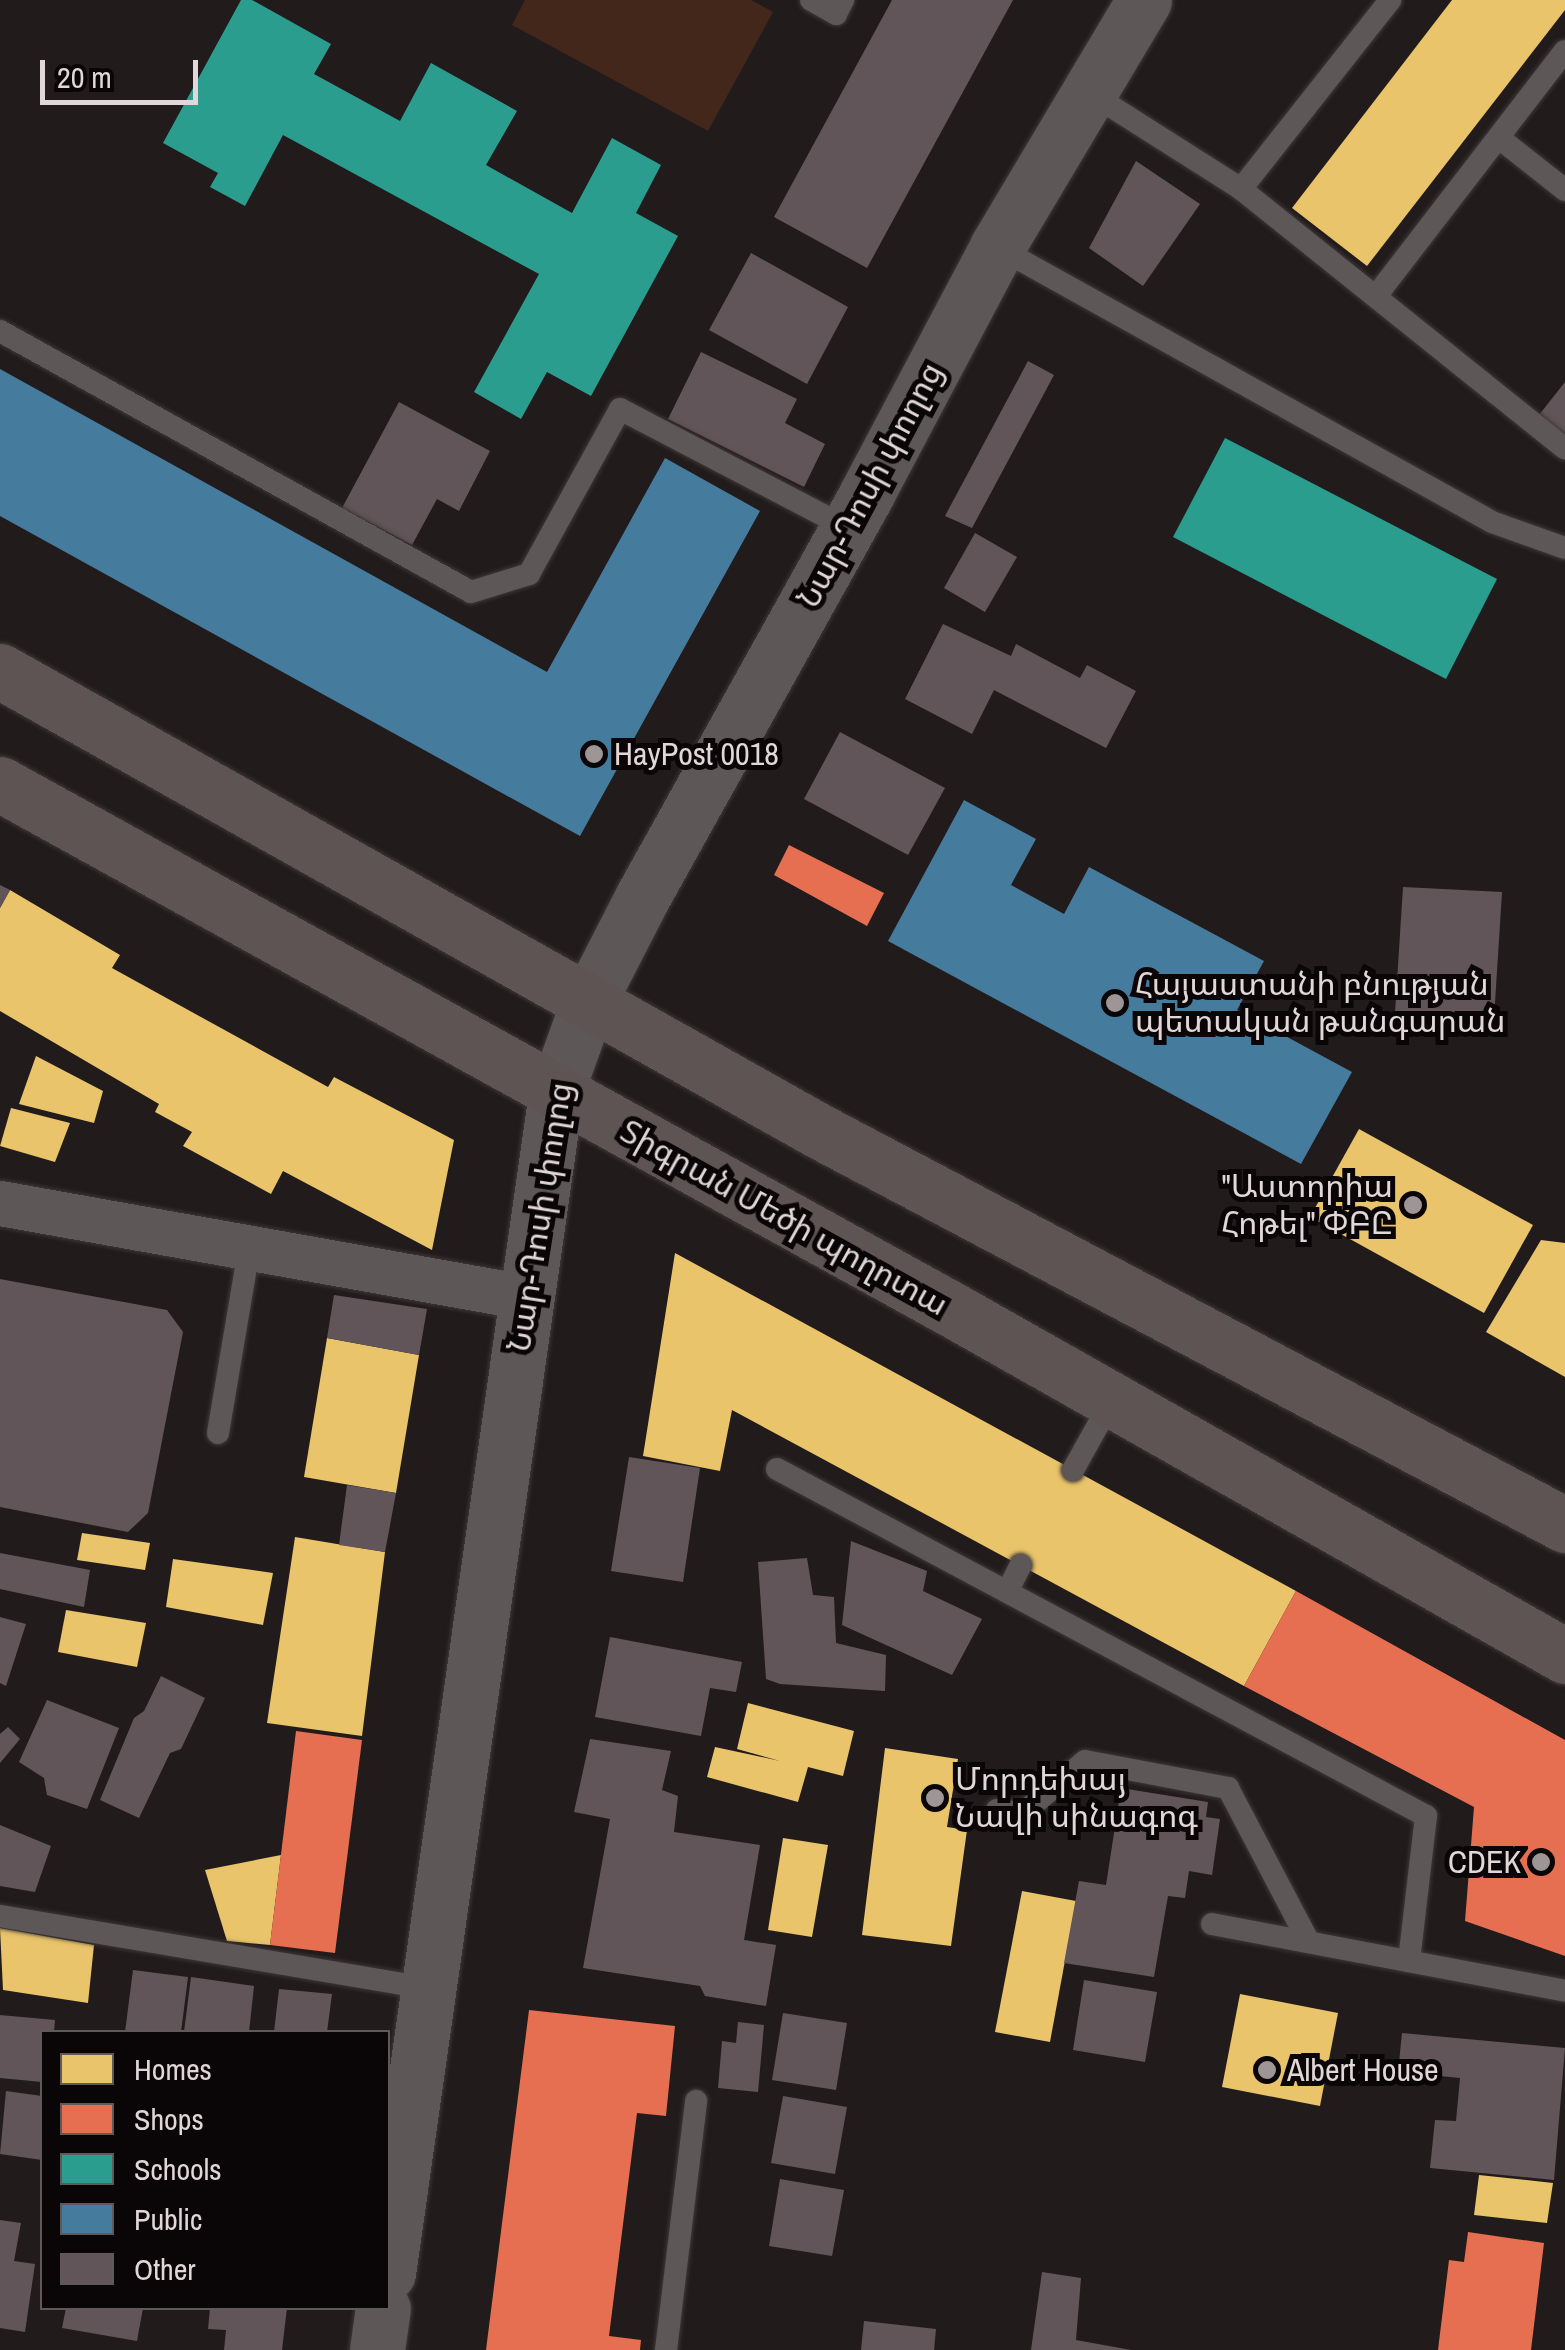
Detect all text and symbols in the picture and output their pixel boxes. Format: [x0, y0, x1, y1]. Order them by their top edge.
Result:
scale bar [45, 40, 202, 102]
text: 20 m [57, 57, 112, 97]
street label: Նար-Դոսի փողոց [789, 356, 951, 614]
place label: HayPost 0018 [614, 735, 779, 773]
marker: HayPost 0018 [583, 743, 605, 765]
place label: Հայաստանի բնության պետական թանգարան [1135, 966, 1505, 1041]
marker: Հայաստանի բնության պետական թանգարան [1104, 992, 1126, 1014]
street label: Նար-Դոսի փողոց [500, 1080, 580, 1354]
street label: Տիգրան Մեծի պողոտա [614, 1112, 954, 1324]
place label: "Աստորիա Հոթել" ՓԲԸ [1221, 1168, 1393, 1243]
marker: "Աստորիա Հոթել" ՓԲԸ [1402, 1194, 1424, 1216]
place label: Մորդեխայ Նավի սինագոգ [955, 1761, 1198, 1836]
marker: Մորդեխայ Նավի սինագոգ [924, 1787, 946, 1809]
place label: CDEK [1448, 1843, 1521, 1881]
marker: CDEK [1530, 1851, 1552, 1873]
legend [40, 2030, 390, 2310]
text: Homes [134, 2049, 212, 2089]
place label: Albert House [1287, 2051, 1439, 2089]
marker: Albert House [1256, 2059, 1278, 2081]
text: Shops [134, 2099, 204, 2139]
text: Schools [134, 2149, 222, 2189]
text: Public [134, 2199, 202, 2239]
text: Other [134, 2249, 196, 2289]

